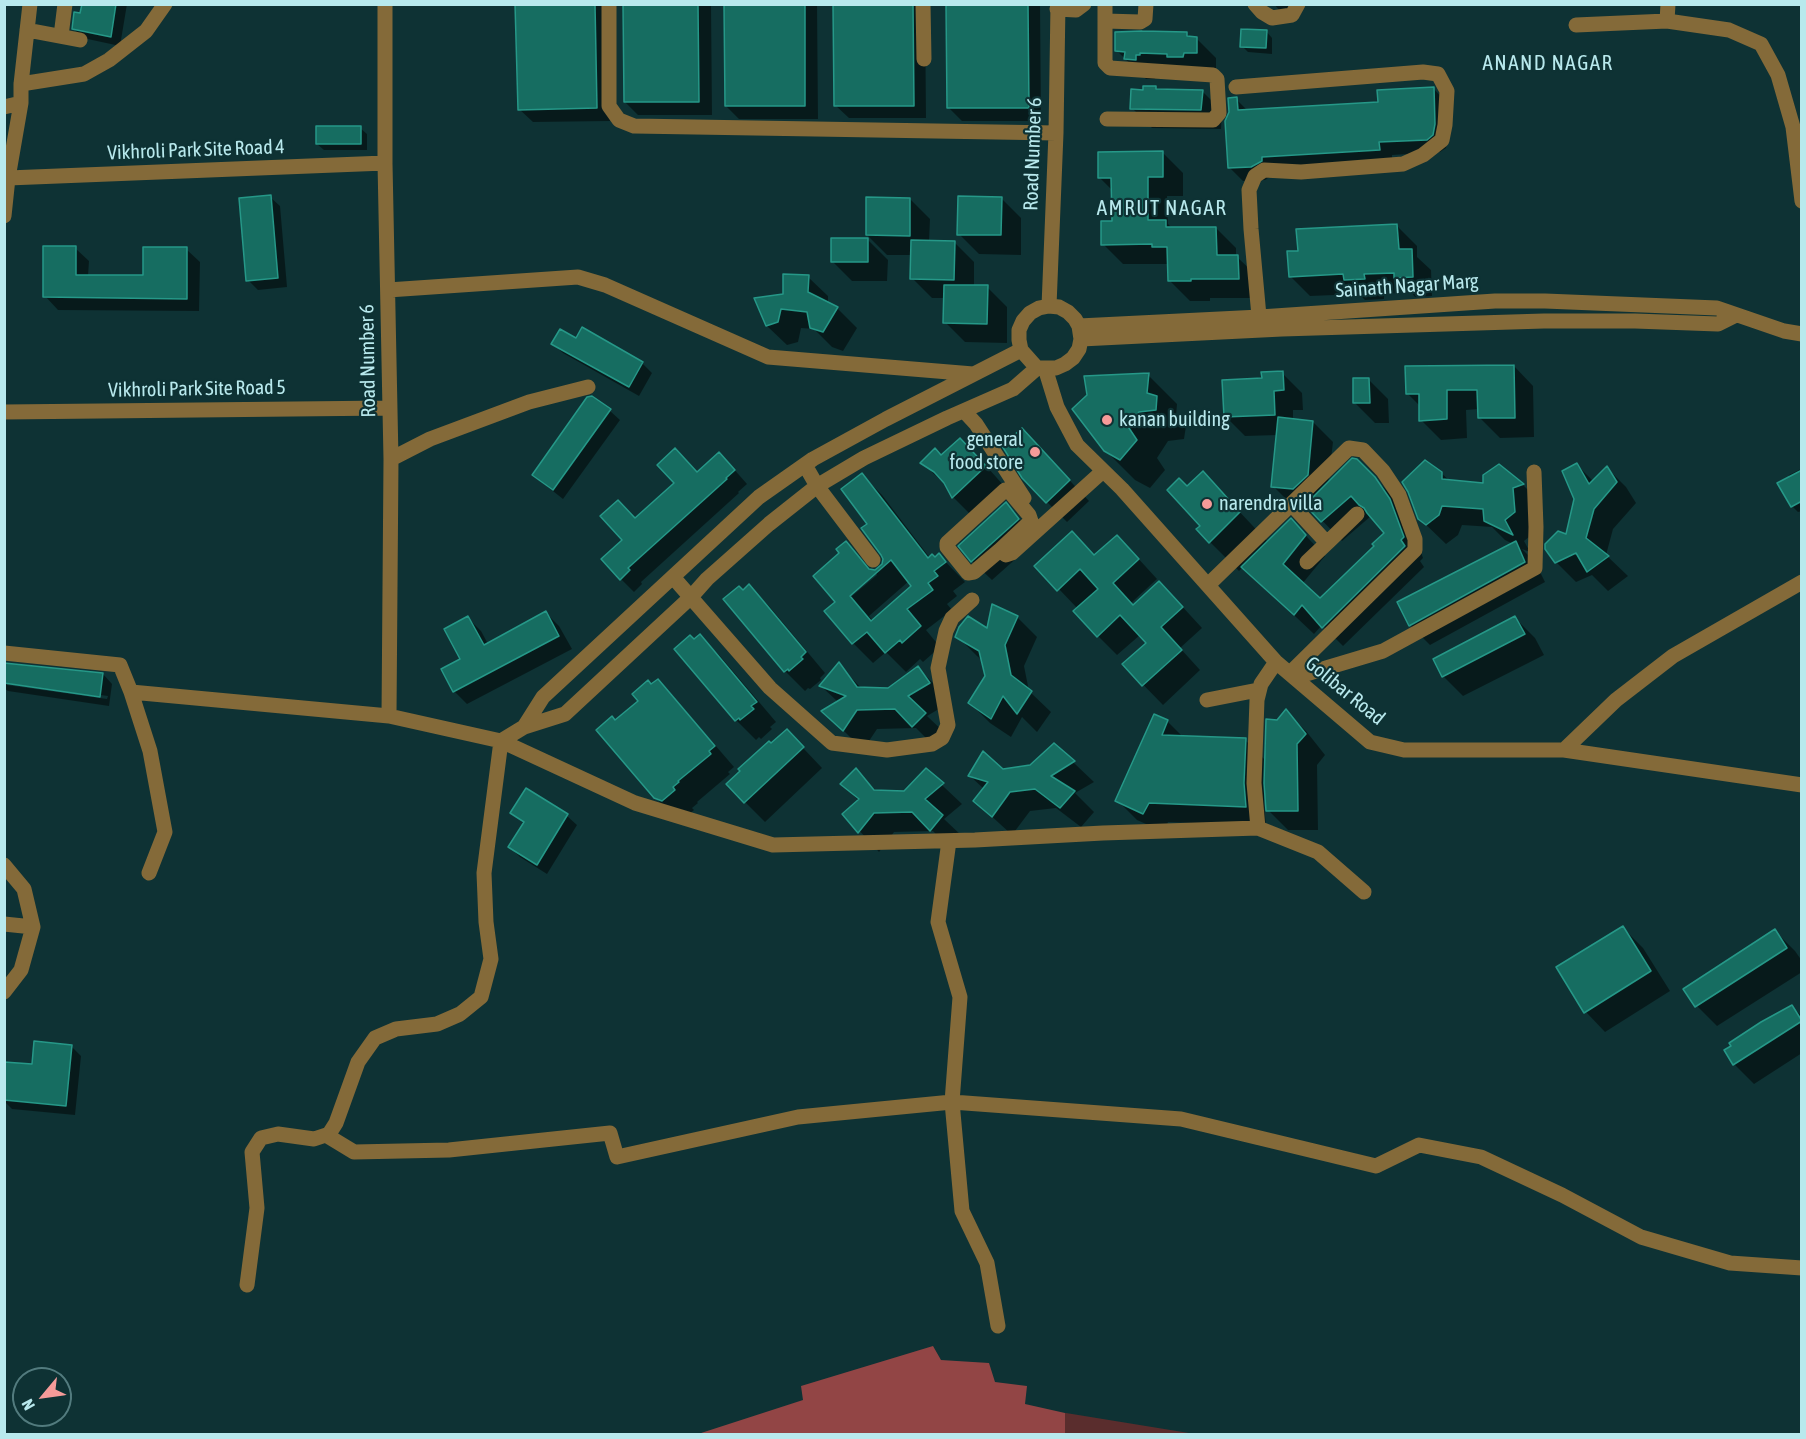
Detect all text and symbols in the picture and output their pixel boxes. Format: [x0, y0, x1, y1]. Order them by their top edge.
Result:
district label: ANAND NAGAR [1482, 50, 1614, 76]
street label: Road Number 6 [1019, 97, 1047, 211]
street label: Vikhroli Park Site Road 4 [107, 135, 285, 165]
district label: AMRUT NAGAR [1097, 195, 1227, 221]
street label: Sainath Nagar Marg [1335, 269, 1479, 303]
street label: Road Number 6 [355, 304, 381, 418]
street label: Vikhroli Park Site Road 5 [108, 375, 286, 403]
place label: kanan building [1119, 408, 1230, 432]
marker: kanan building [1100, 413, 1114, 427]
place label: general food store [949, 428, 1023, 475]
marker: general food store [1028, 445, 1042, 459]
place label: narendra villa [1219, 492, 1322, 516]
marker: narendra villa [1200, 497, 1214, 511]
street label: Golibar Road [1300, 652, 1390, 730]
north arrow [12, 1367, 72, 1427]
text: N [18, 1396, 38, 1413]

